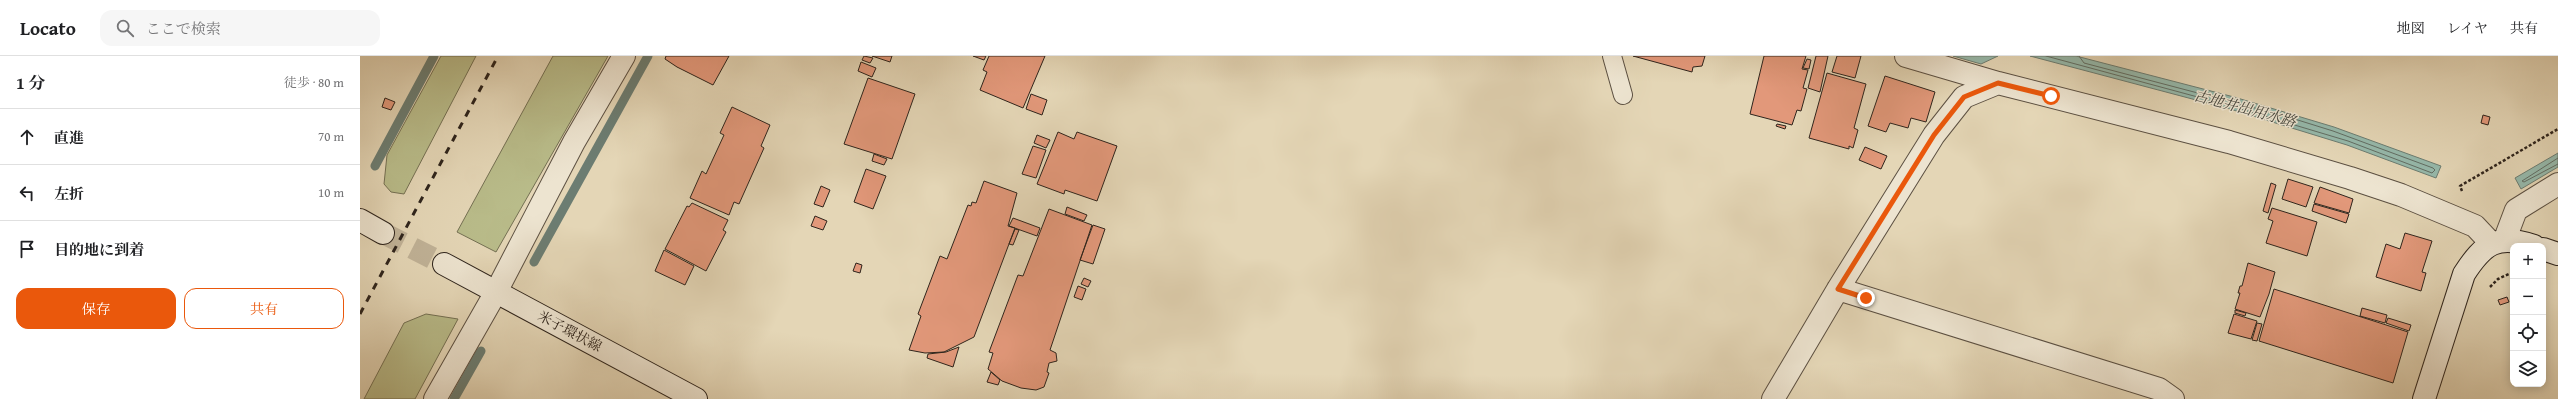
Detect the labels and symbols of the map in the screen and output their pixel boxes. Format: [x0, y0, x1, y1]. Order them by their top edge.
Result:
water label: 古地井出用水路 [2192, 84, 2299, 132]
route start [2042, 87, 2060, 105]
route end [1857, 289, 1875, 307]
street label: 米子環状線 [534, 306, 606, 356]

